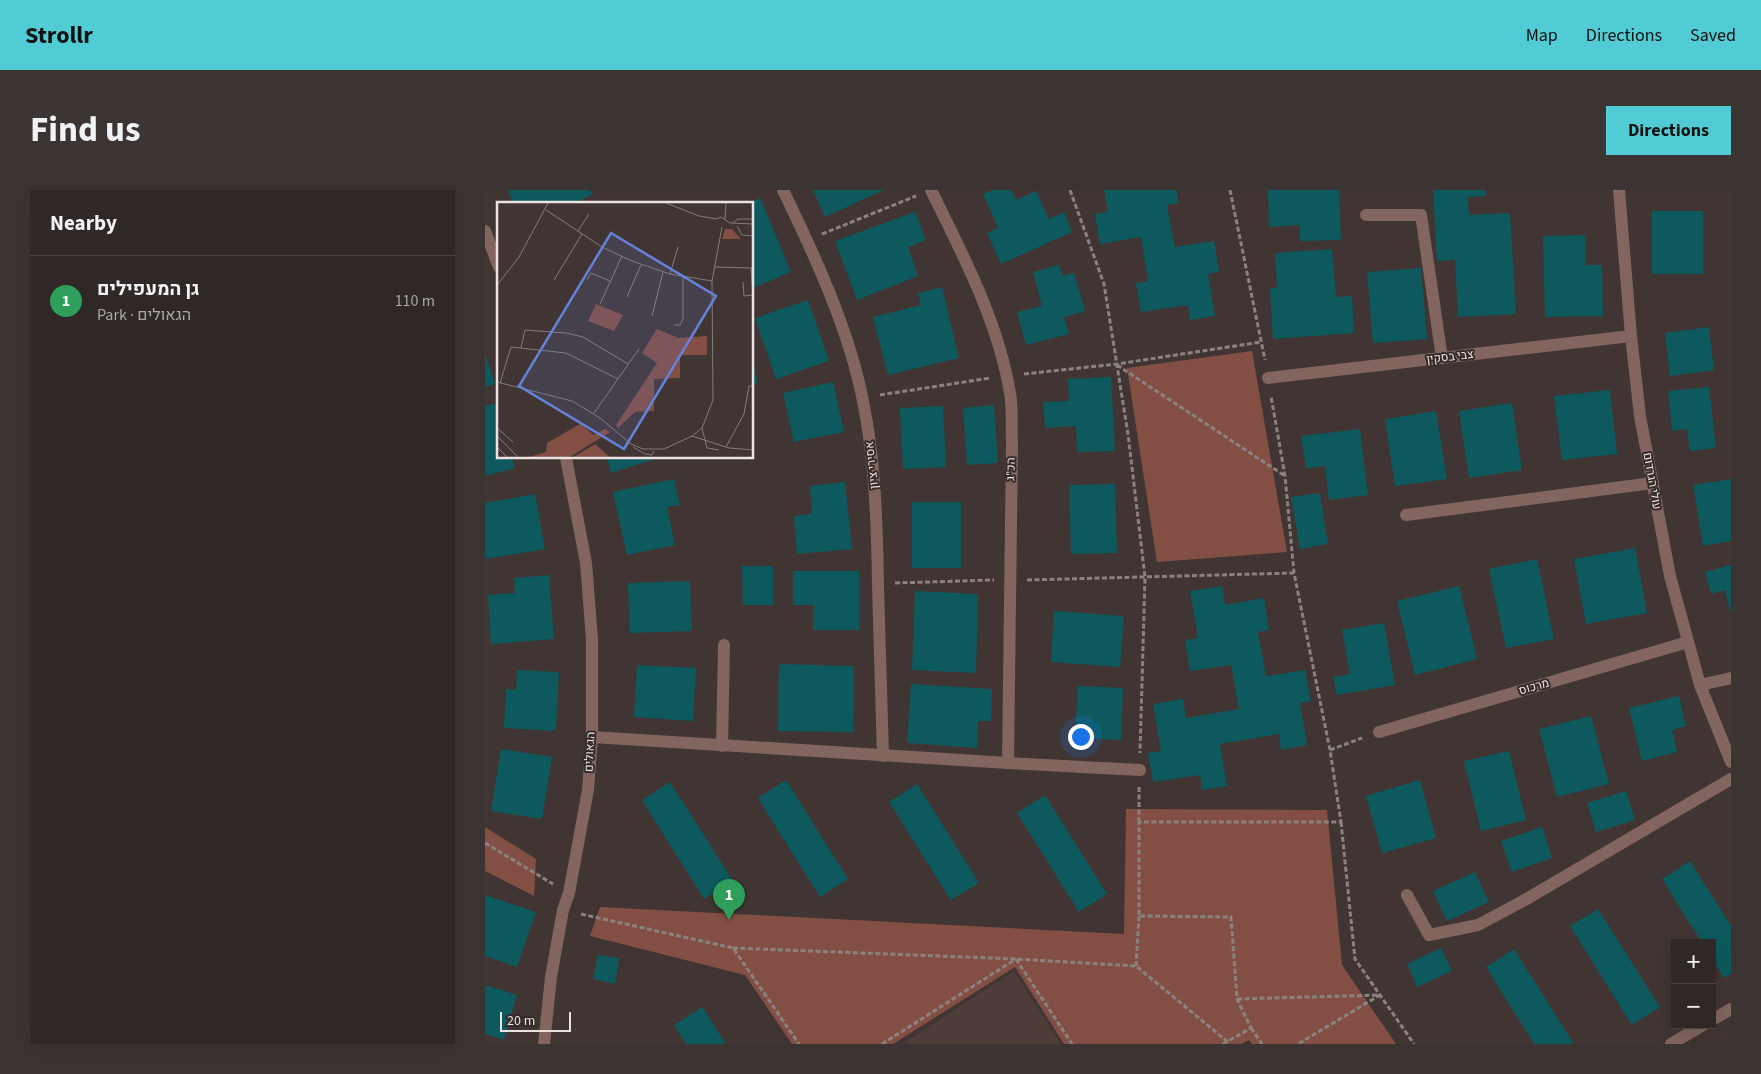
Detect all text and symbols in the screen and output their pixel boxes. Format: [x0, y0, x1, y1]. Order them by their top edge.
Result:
text: Strollr [25, 18, 93, 53]
text: Map [1526, 23, 1558, 48]
text: Directions [1586, 23, 1662, 48]
text: Saved [1690, 23, 1736, 48]
text: Find us [30, 105, 140, 155]
button: Directions [1606, 106, 1731, 155]
inset map [497, 202, 754, 459]
text: Nearby [50, 208, 117, 238]
text: גן המעפילים [97, 276, 200, 303]
text: 1 [62, 290, 70, 312]
text: 110 m [395, 290, 435, 312]
text: Park · הגאולים [97, 304, 191, 326]
street label: צבי בסקין [1425, 346, 1475, 368]
street label: אסירי ציון [861, 440, 883, 490]
street label: עולי הגרדום [1639, 451, 1665, 511]
street label: הכ"ג [1002, 457, 1020, 481]
street label: מרכוס [1517, 675, 1551, 699]
your location [1068, 724, 1094, 750]
street label: הגאולים [580, 731, 600, 773]
pin: 1 [713, 879, 745, 920]
map controls [1671, 939, 1716, 1029]
button: + [1671, 939, 1716, 984]
button: − [1671, 984, 1716, 1029]
scale bar [500, 1009, 571, 1032]
text: 20 m [507, 1011, 535, 1031]

